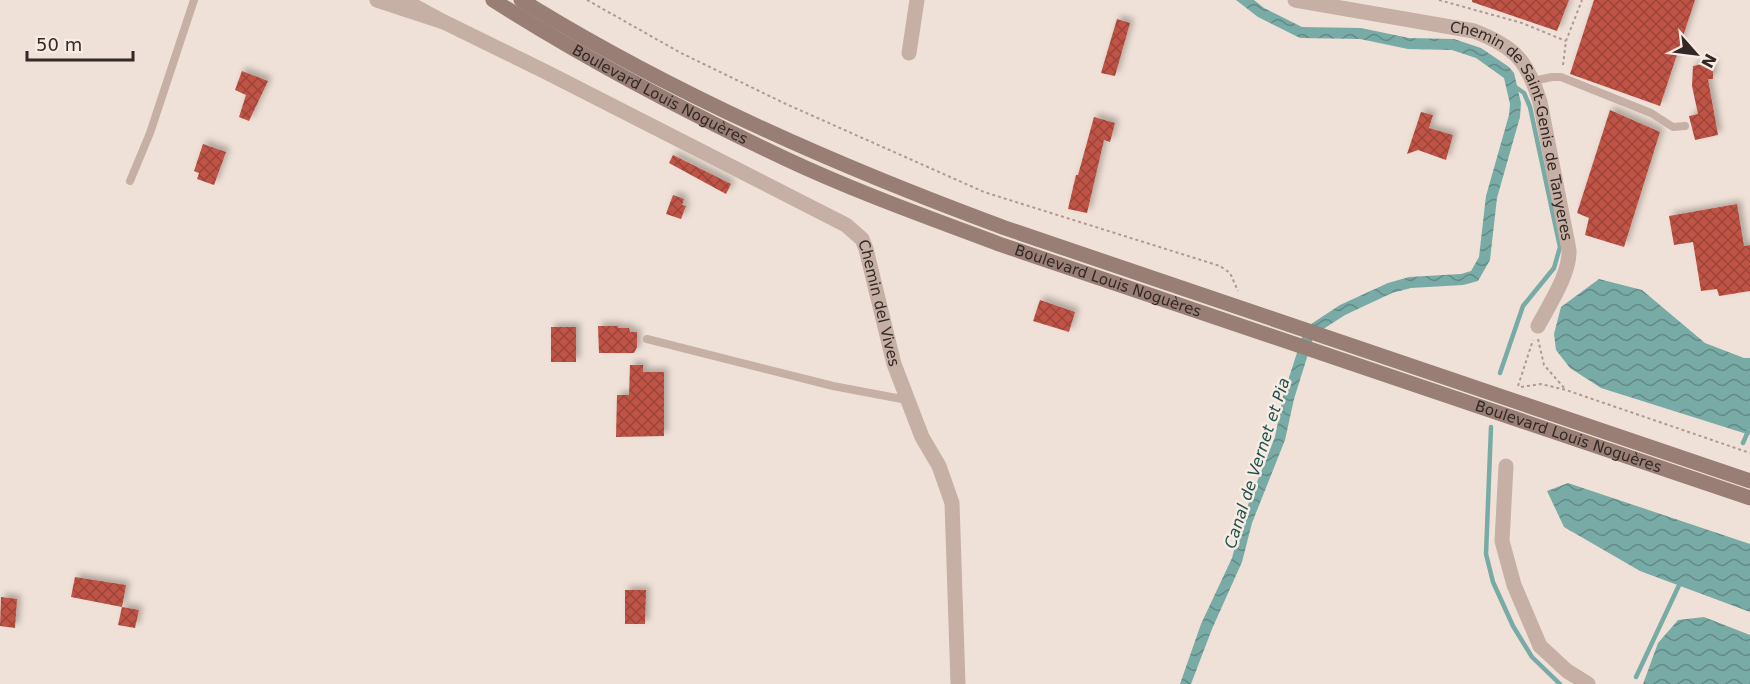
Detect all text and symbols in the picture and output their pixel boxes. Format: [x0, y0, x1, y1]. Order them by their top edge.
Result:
street label: Chemin de Saint-Genis de Tanyeres [1449, 18, 1576, 242]
scale bar [27, 24, 134, 62]
north arrow [1666, 24, 1726, 84]
text: 50 m [36, 34, 82, 55]
street label: Boulevard Louis Noguères [569, 41, 751, 148]
text: N [1697, 50, 1720, 71]
street label: Chemin del Vives [854, 237, 903, 369]
street label: Boulevard Louis Noguères [1012, 241, 1204, 321]
water label: Canal de Vernet et Pia [1220, 375, 1294, 551]
street label: Boulevard Louis Noguères [1473, 397, 1664, 477]

